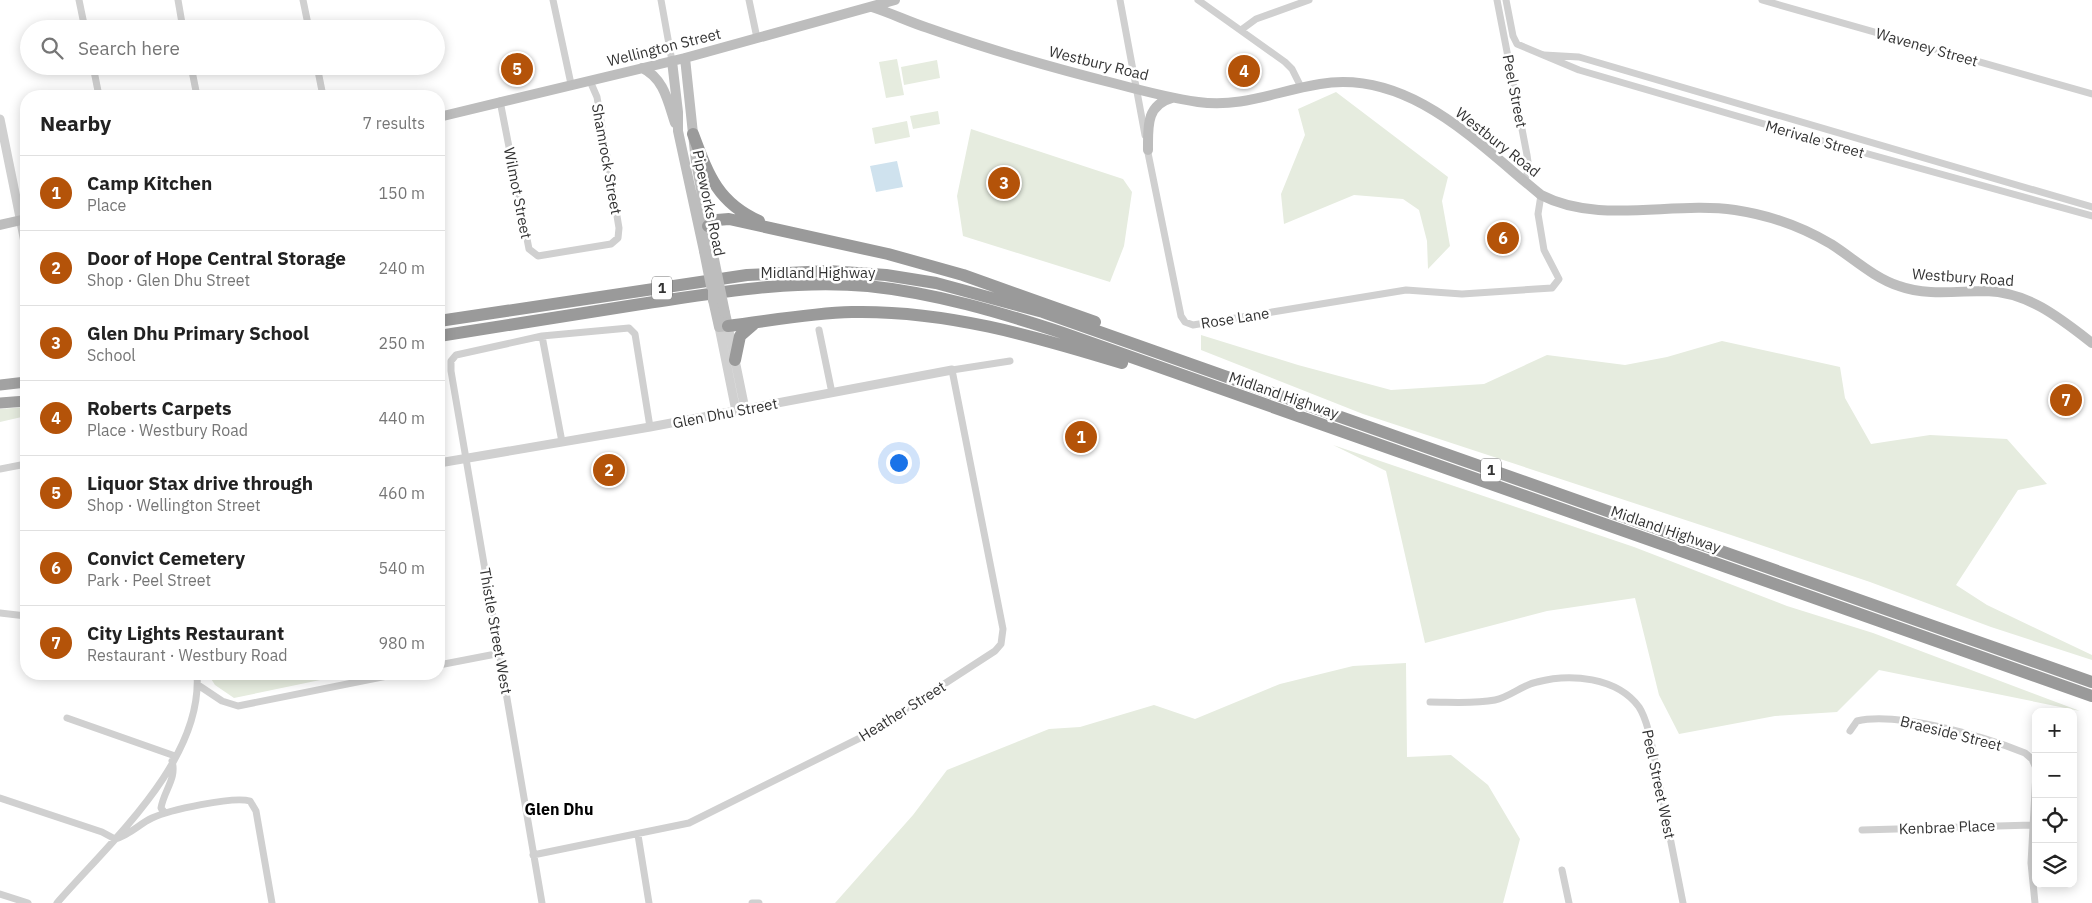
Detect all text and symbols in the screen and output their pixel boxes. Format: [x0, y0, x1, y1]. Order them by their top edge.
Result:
search box [20, 20, 445, 75]
street label: Waveney Street [1874, 23, 1980, 71]
street label: Wellington Street [605, 24, 723, 70]
icon: search [38, 34, 66, 62]
text: Search here [78, 36, 180, 60]
street label: Westbury Road [1047, 41, 1151, 85]
pin: 5 [501, 50, 533, 88]
pin: 4 [1228, 52, 1260, 90]
street label: Peel Street [1499, 53, 1531, 129]
street label: Shamrock Street [588, 102, 626, 216]
street label: Westbury Road [1452, 103, 1544, 181]
text: Nearby [40, 109, 111, 137]
text: 7 results [362, 113, 425, 133]
street label: Merivale Street [1763, 116, 1867, 162]
street label: Wilmot Street [500, 146, 536, 240]
street label: Pipeworks Road [688, 148, 730, 258]
pin: 3 [988, 164, 1020, 202]
text: Camp Kitchen [87, 171, 212, 195]
text: 1 [51, 183, 61, 203]
text: 150 m [378, 183, 425, 203]
text: Place [87, 195, 126, 215]
pin: 6 [1487, 219, 1519, 257]
text: Door of Hope Central Storage [87, 246, 346, 270]
text: 2 [51, 258, 61, 278]
text: 240 m [378, 258, 425, 278]
street label: Midland Highway [760, 263, 876, 282]
street label: Westbury Road [1911, 264, 2015, 290]
text: Shop · Glen Dhu Street [87, 270, 250, 290]
road number: 1 [652, 276, 672, 300]
street label: Rose Lane [1199, 303, 1271, 333]
text: Glen Dhu Primary School [87, 321, 309, 345]
text: 3 [51, 333, 61, 353]
text: 250 m [378, 333, 425, 353]
text: School [87, 345, 136, 365]
street label: Midland Highway [1227, 367, 1342, 423]
pin: 7 [2050, 381, 2082, 419]
street label: Glen Dhu Street [671, 394, 779, 432]
text: Roberts Carpets [87, 396, 232, 420]
text: 4 [51, 408, 61, 428]
text: 440 m [378, 408, 425, 428]
pin: 1 [1065, 418, 1097, 456]
text: Place · Westbury Road [87, 420, 248, 440]
your location [886, 450, 912, 476]
pin: 2 [593, 451, 625, 489]
road number: 1 [1481, 458, 1501, 482]
text: Liquor Stax drive through [87, 471, 313, 495]
text: 5 [51, 483, 61, 503]
text: 460 m [378, 483, 425, 503]
text: Shop · Wellington Street [87, 495, 261, 515]
street label: Midland Highway [1609, 501, 1724, 557]
text: Convict Cemetery [87, 546, 245, 570]
text: 6 [51, 558, 61, 578]
text: 540 m [378, 558, 425, 578]
street label: Thistle Street West [476, 566, 516, 696]
text: Park · Peel Street [87, 570, 211, 590]
text: City Lights Restaurant [87, 621, 284, 645]
text: 7 [51, 633, 61, 653]
text: 980 m [378, 633, 425, 653]
text: Restaurant · Westbury Road [87, 645, 288, 665]
street label: Heather Street [855, 677, 949, 745]
map controls [2032, 708, 2077, 888]
button: + [2032, 708, 2077, 753]
street label: Braeside Street [1898, 711, 2004, 755]
street label: Peel Street West [1638, 728, 1680, 840]
button: − [2032, 753, 2077, 798]
button: locate [2032, 798, 2077, 843]
district label: Glen Dhu [525, 799, 593, 819]
street label: Kenbrae Place [1898, 816, 1996, 838]
button: layers [2032, 843, 2077, 888]

